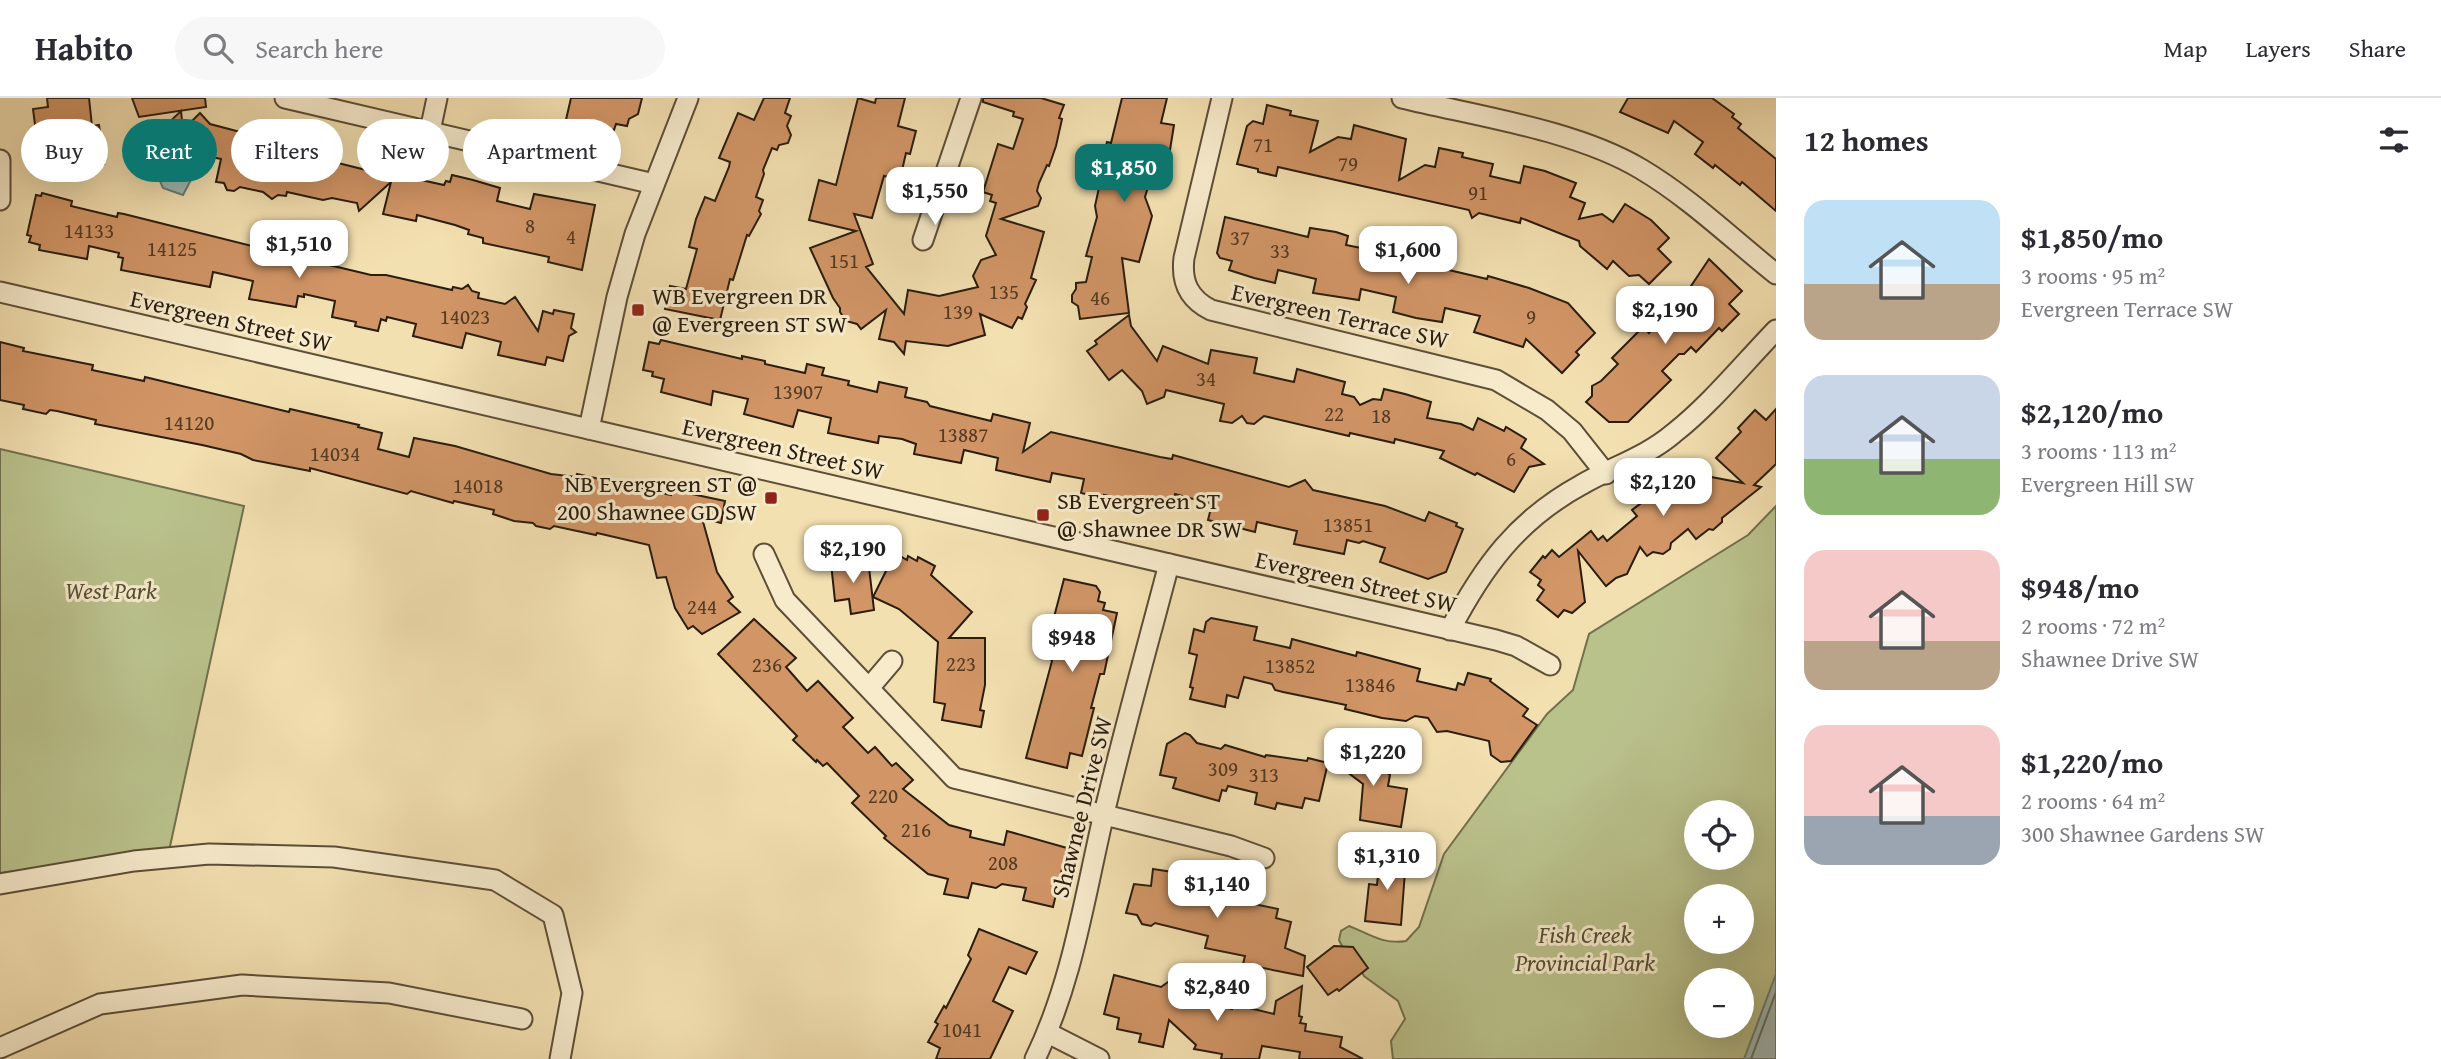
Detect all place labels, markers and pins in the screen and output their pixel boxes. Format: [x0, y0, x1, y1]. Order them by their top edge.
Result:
pin: $1,850 [1067, 144, 1181, 204]
pin: $1,550 [878, 167, 992, 227]
pin: $1,510 [242, 220, 356, 280]
pin: $1,600 [1351, 226, 1465, 286]
place label: WB Evergreen DR @ Evergreen ST SW [652, 278, 848, 341]
pin: $2,190 [1608, 286, 1722, 346]
marker: WB Evergreen DR @ Evergreen ST SW [630, 302, 646, 318]
pin: $2,120 [1606, 458, 1720, 518]
place label: NB Evergreen ST @ 200 Shawnee GD SW [556, 466, 758, 529]
place label: SB Evergreen ST @ Shawnee DR SW [1057, 483, 1243, 546]
marker: NB Evergreen ST @ 200 Shawnee GD SW [763, 490, 779, 506]
marker: SB Evergreen ST @ Shawnee DR SW [1035, 507, 1051, 523]
pin: $2,190 [796, 526, 910, 585]
pin: $948 [1031, 614, 1113, 674]
pin: $1,220 [1316, 728, 1430, 788]
pin: $1,310 [1330, 832, 1444, 892]
pin: $1,140 [1160, 860, 1274, 920]
pin: $2,840 [1160, 964, 1274, 1023]

